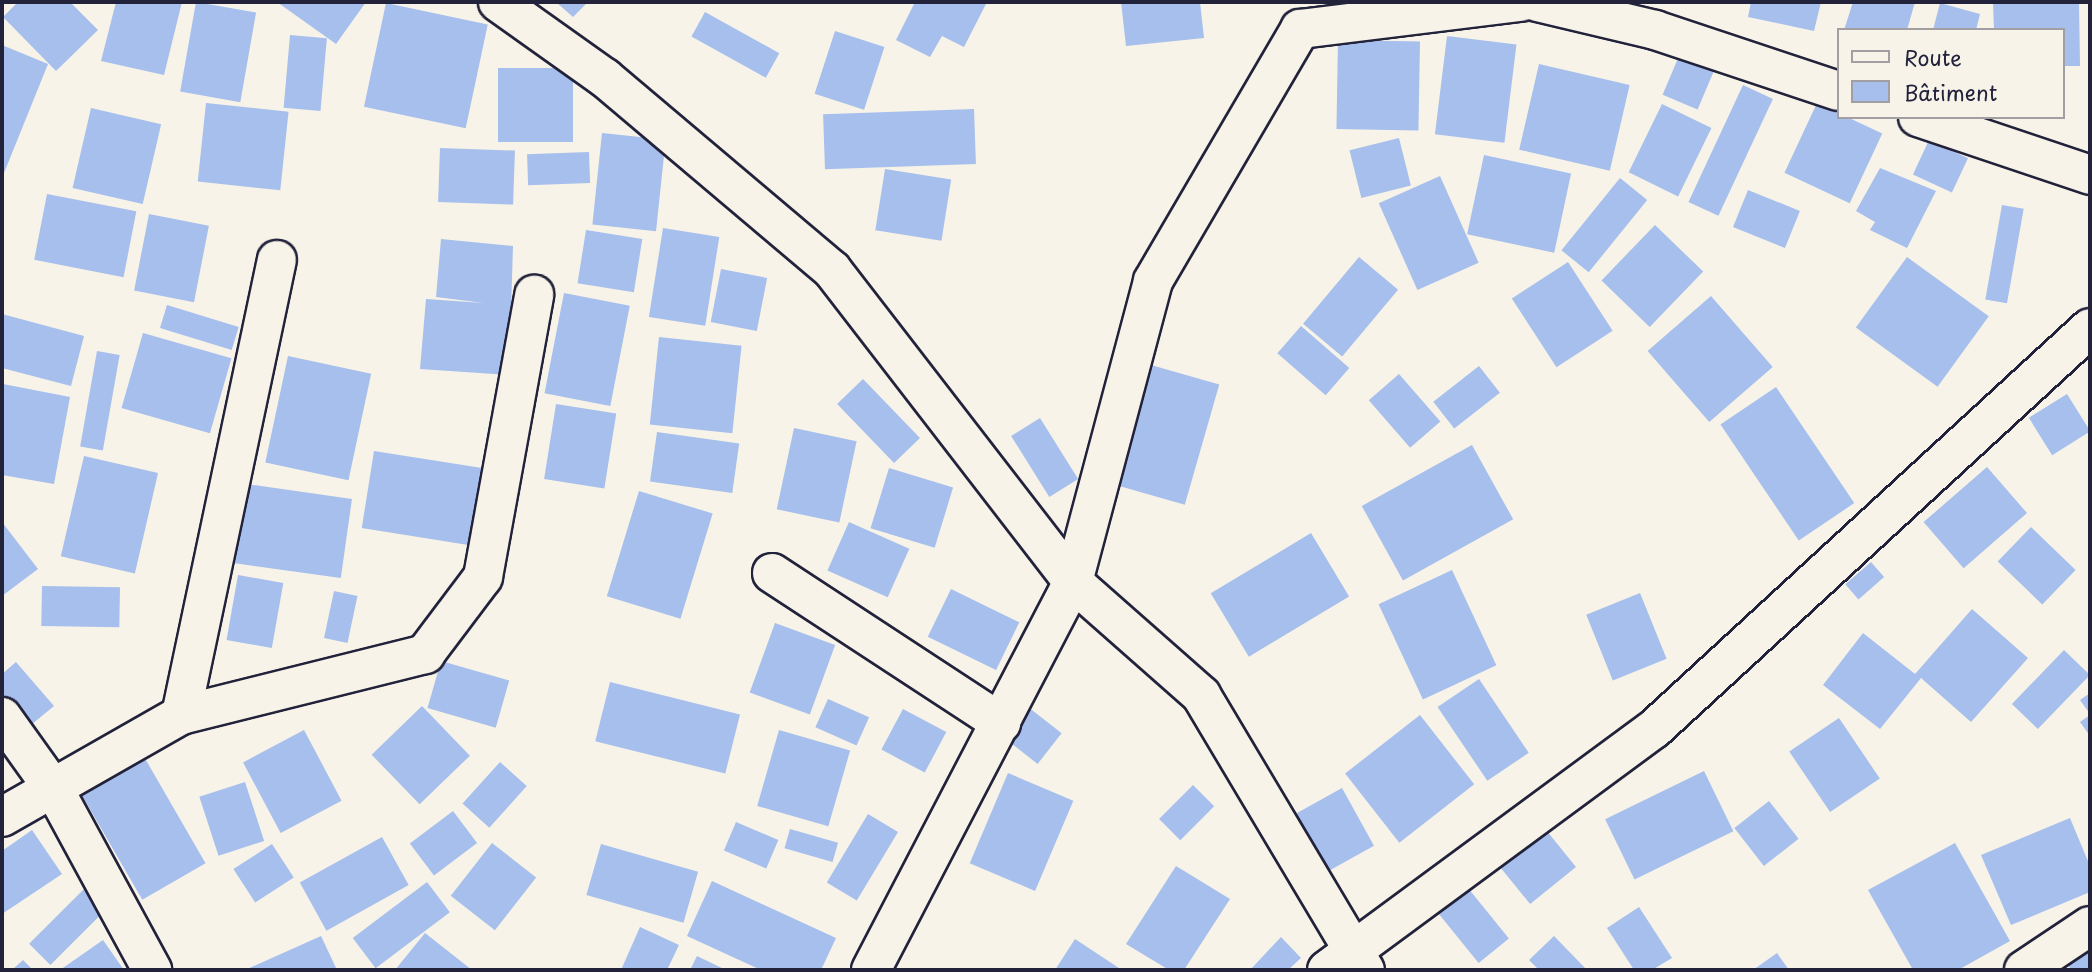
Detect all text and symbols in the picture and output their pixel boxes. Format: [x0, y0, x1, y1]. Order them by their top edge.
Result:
legend [1836, 28, 2064, 119]
text: Route [1904, 41, 1962, 73]
text: Bâtiment [1904, 76, 1997, 108]

